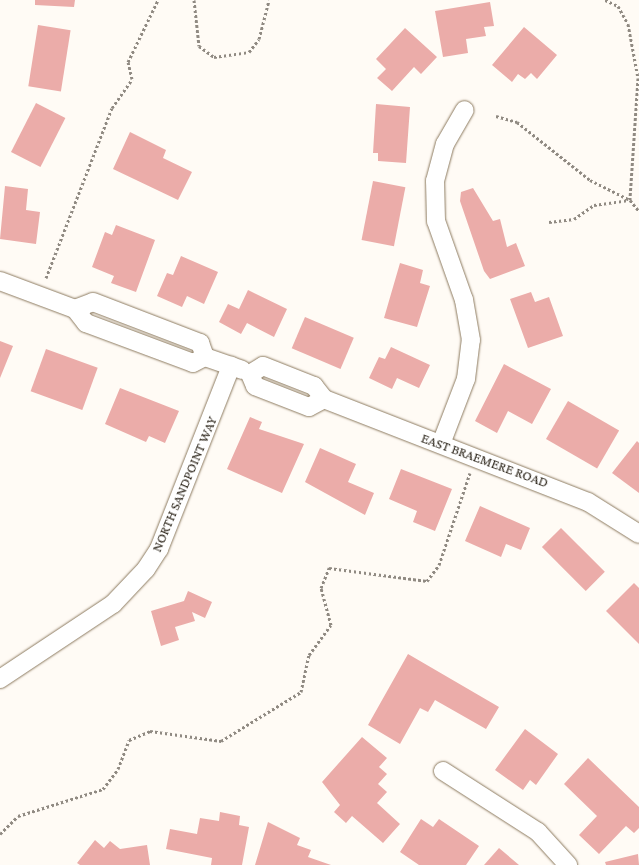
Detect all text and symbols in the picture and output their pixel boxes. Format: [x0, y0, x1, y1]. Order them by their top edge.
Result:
street label: NORTH SANDPOINT WAY [148, 414, 220, 554]
street label: EAST BRAEMERE ROAD [419, 429, 551, 491]

